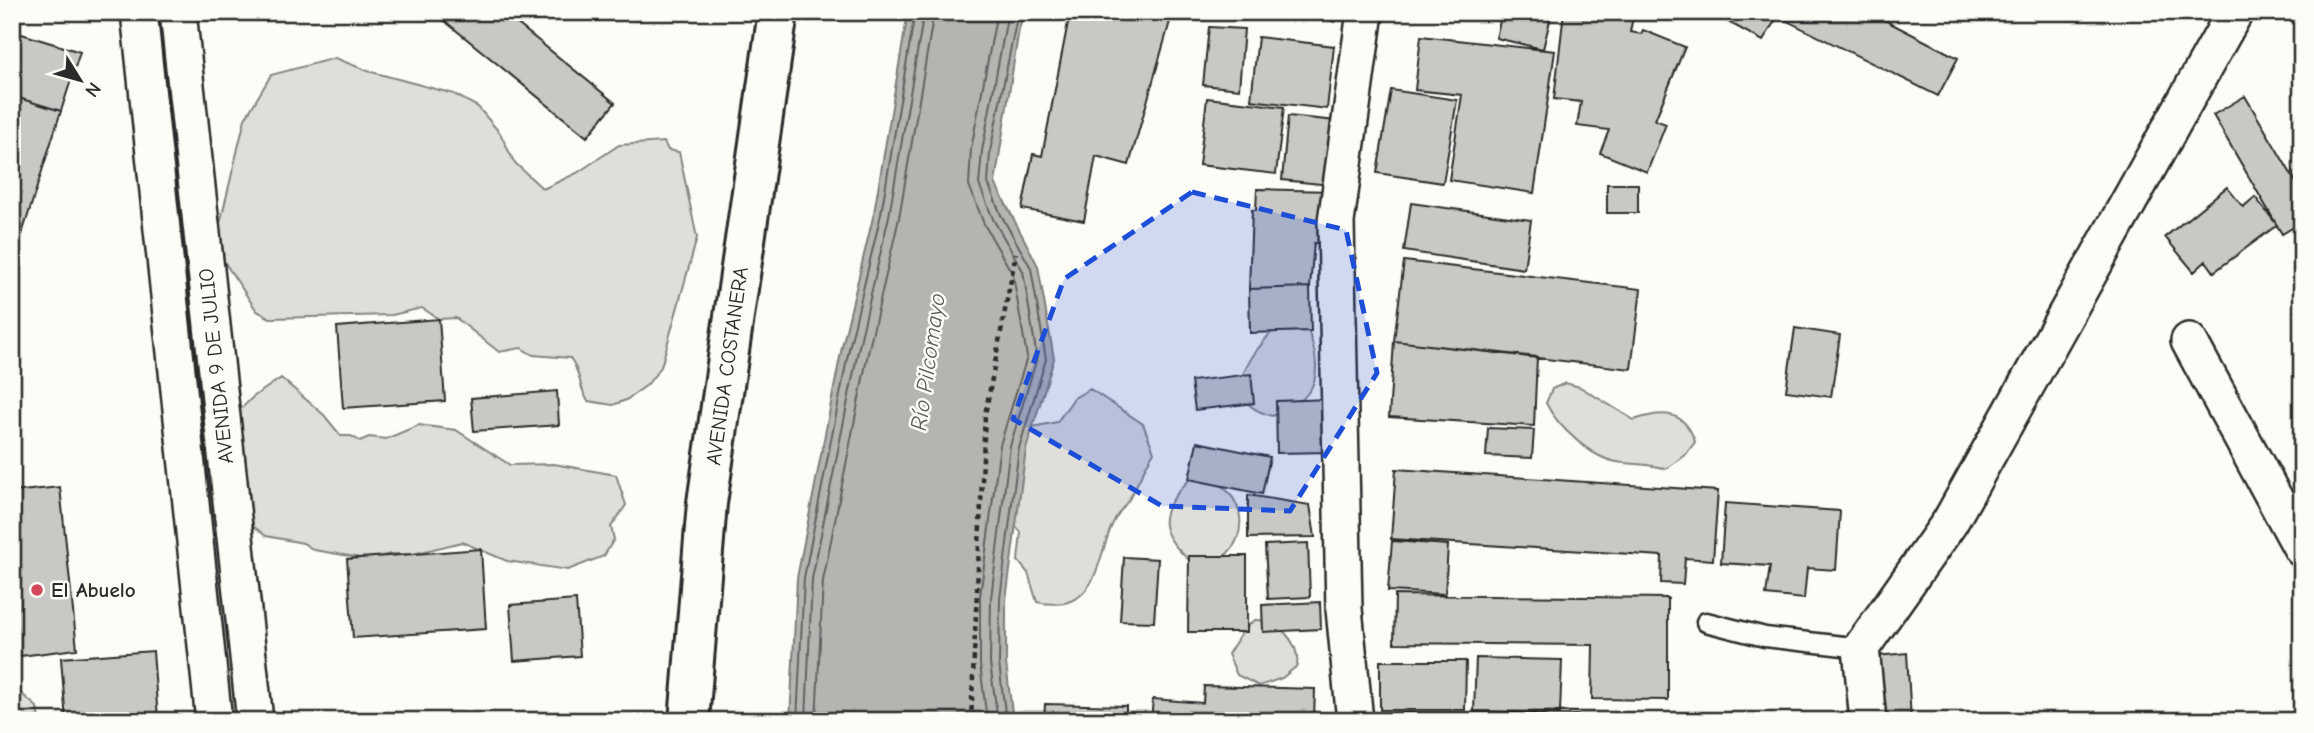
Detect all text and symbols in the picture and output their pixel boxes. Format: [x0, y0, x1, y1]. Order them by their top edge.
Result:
north arrow [46, 46, 116, 116]
text: N [80, 78, 105, 101]
street label: AVENIDA COSTANERA [701, 265, 753, 467]
street label: AVENIDA 9 DE JULIO [194, 267, 238, 465]
water label: Río Pilcomayo [905, 292, 951, 432]
place label: El Abuelo [51, 578, 136, 602]
marker: El Abuelo [29, 582, 45, 598]

